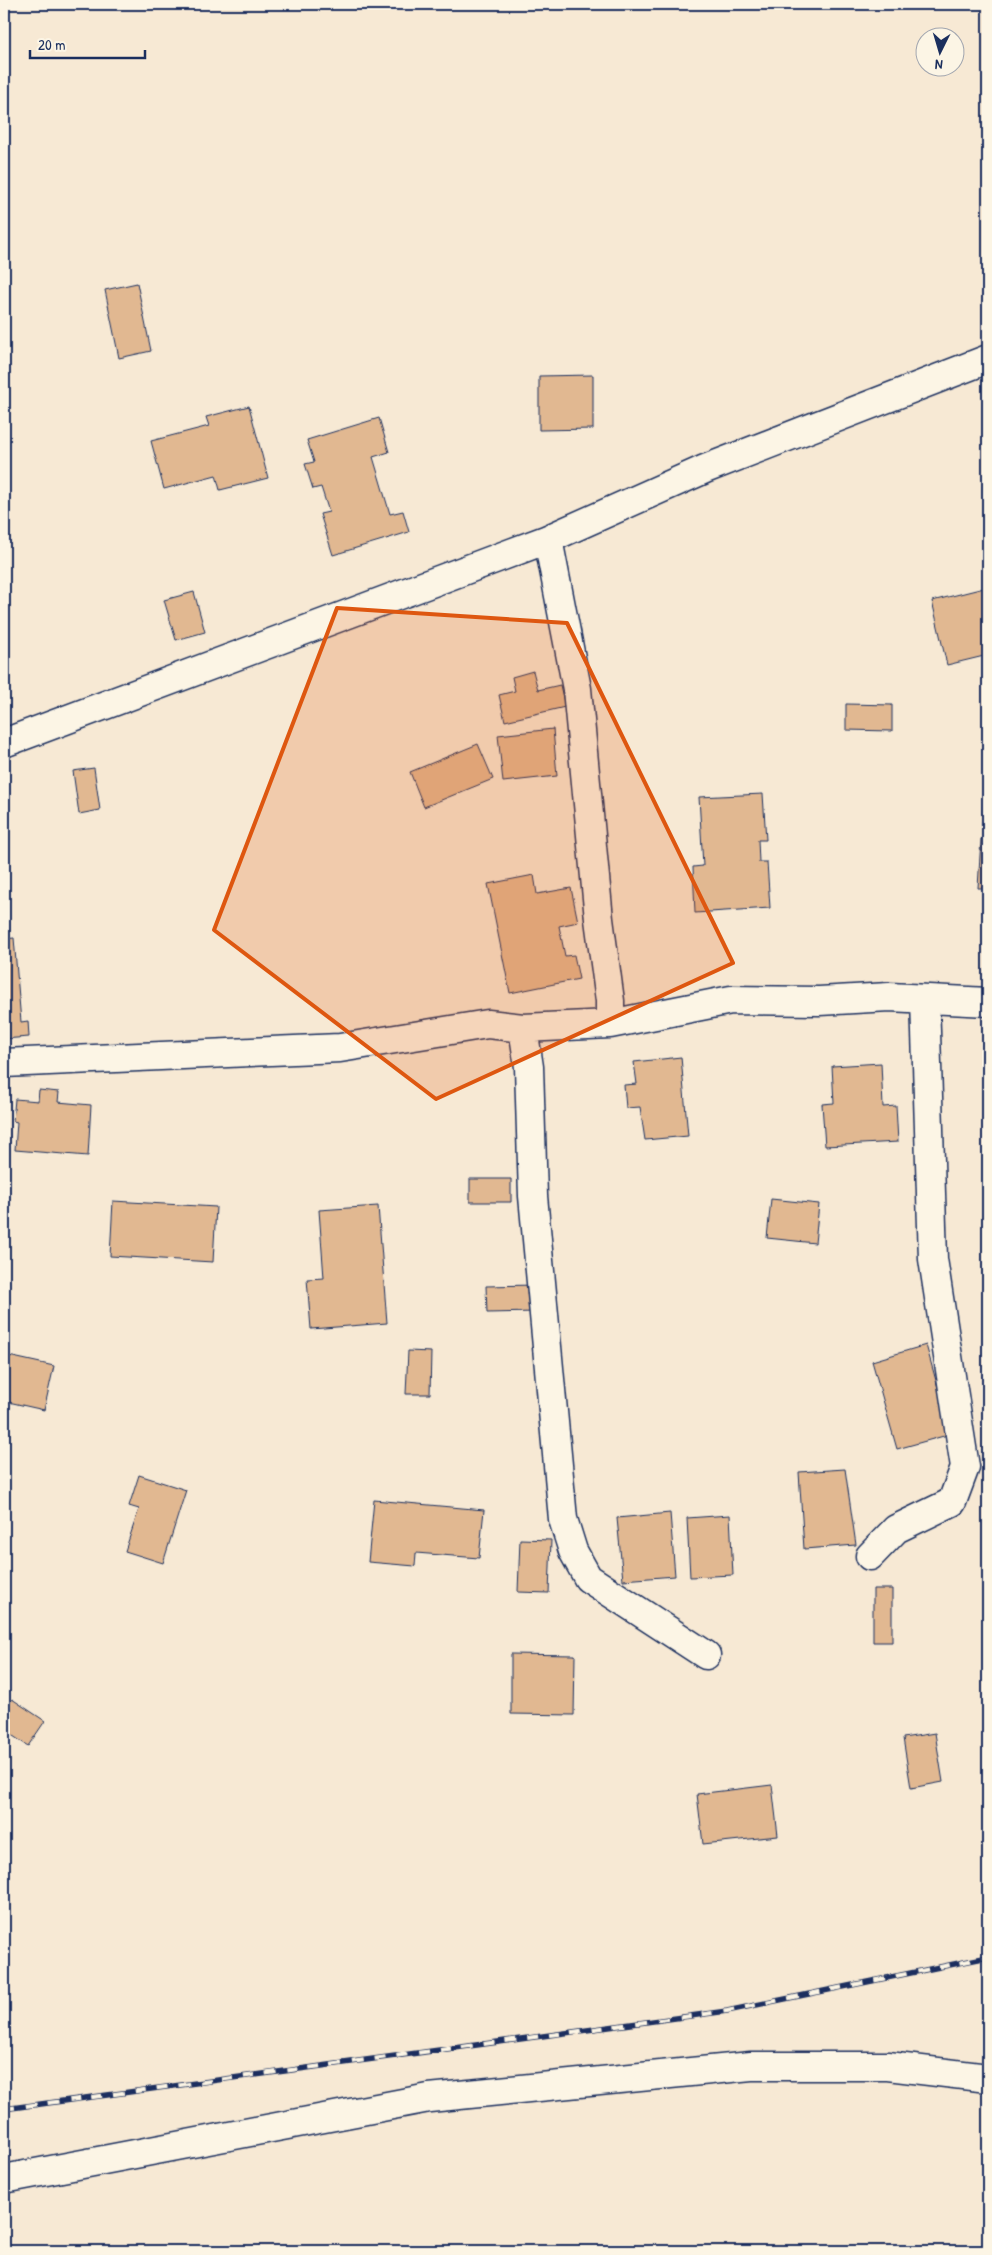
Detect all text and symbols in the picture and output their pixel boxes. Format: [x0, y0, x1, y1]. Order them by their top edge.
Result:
scale bar [30, 28, 145, 60]
north arrow [914, 28, 964, 78]
text: 20 m [38, 34, 65, 55]
text: N [934, 56, 943, 75]

